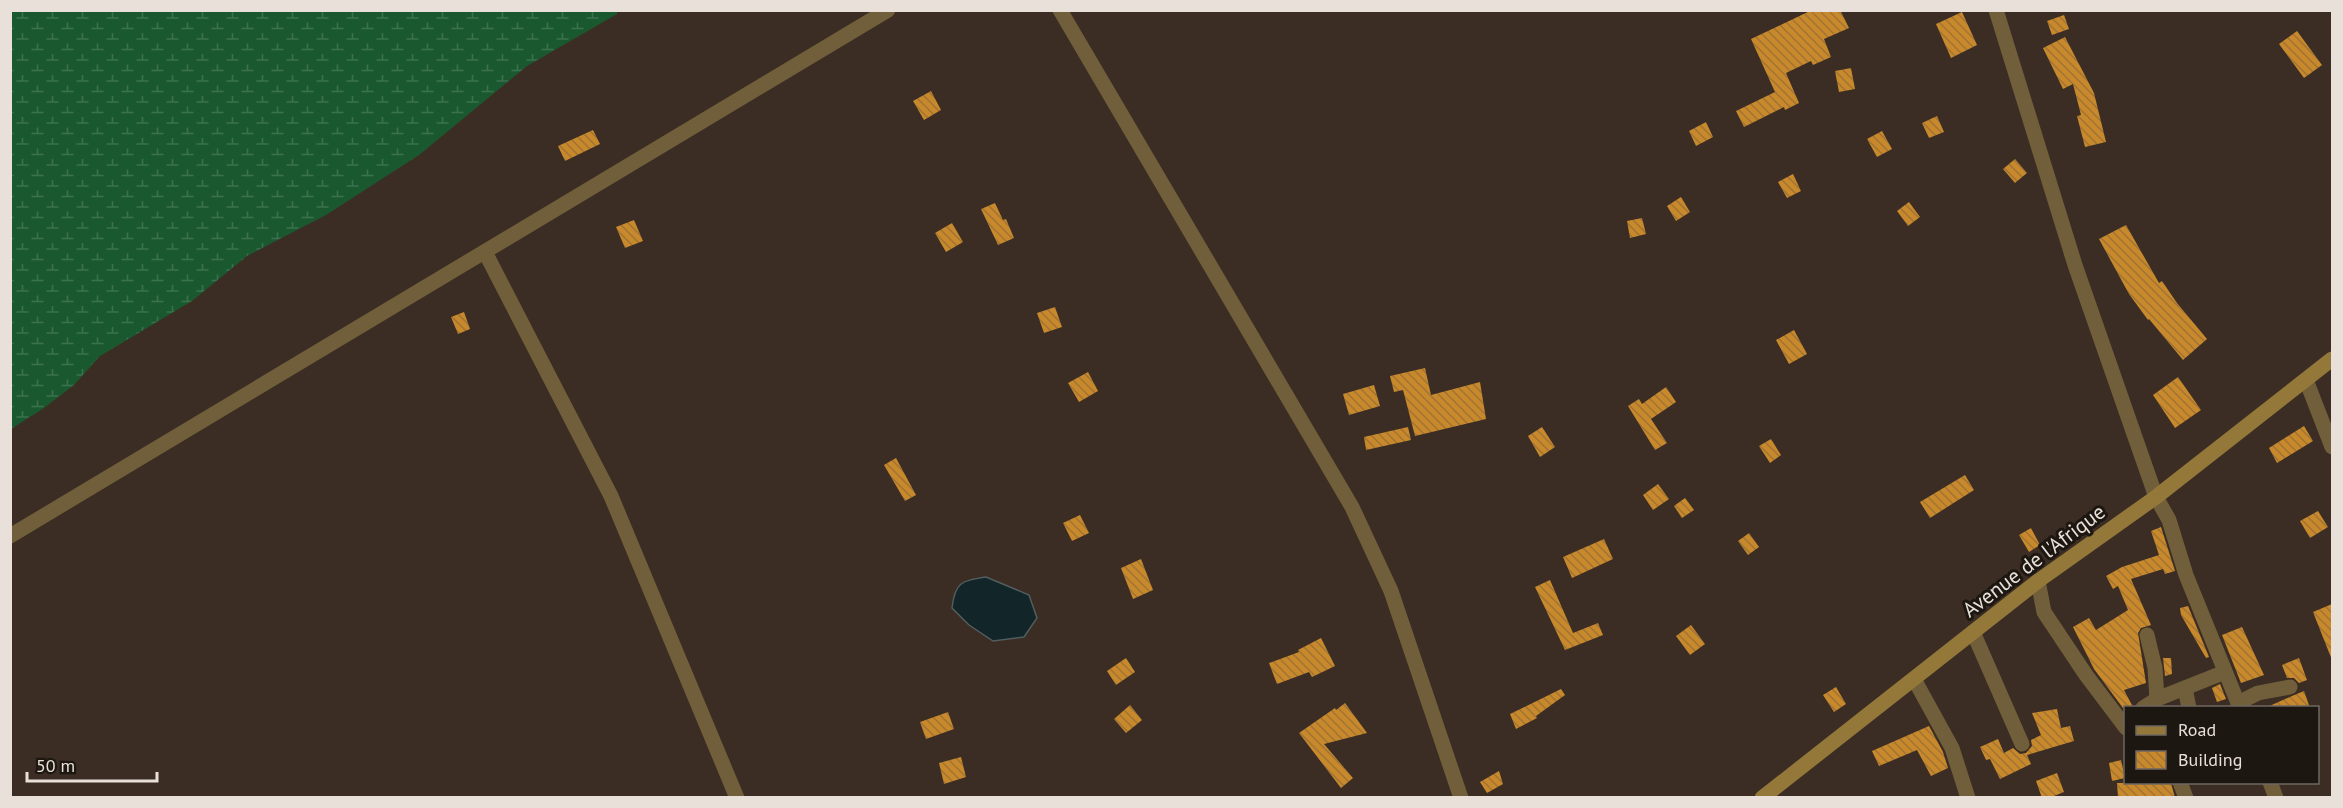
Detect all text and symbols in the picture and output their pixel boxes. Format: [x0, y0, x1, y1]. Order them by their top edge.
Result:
street label: Avenue de l'Afrique [1957, 498, 2110, 623]
legend [2124, 706, 2319, 784]
text: Road [2178, 718, 2216, 741]
scale bar [27, 745, 158, 783]
text: Building [2178, 748, 2242, 771]
text: 50 m [36, 754, 75, 777]

